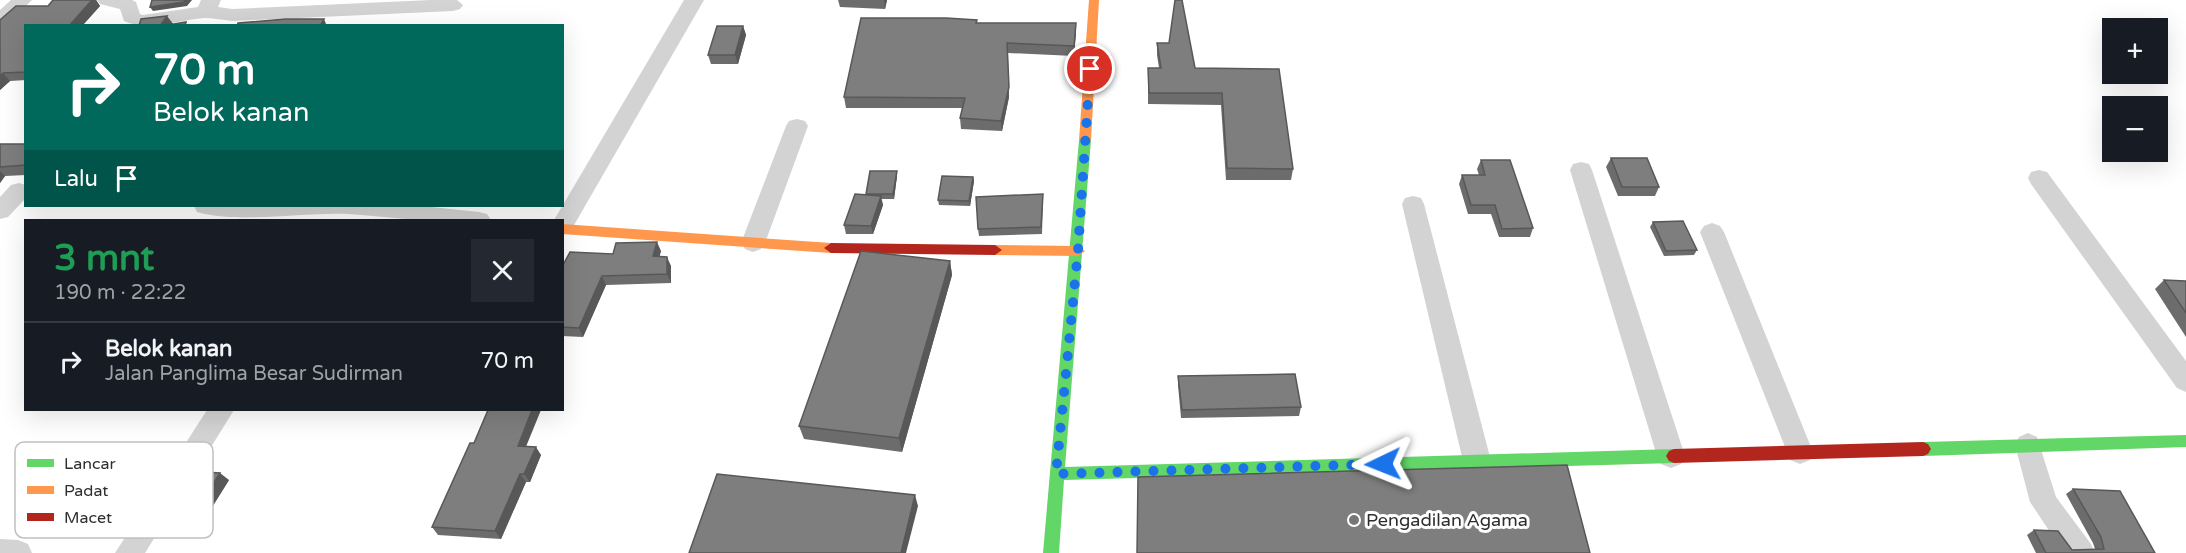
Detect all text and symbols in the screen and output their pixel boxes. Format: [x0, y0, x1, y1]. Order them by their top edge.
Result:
map controls [2102, 18, 2168, 162]
button: + [2102, 18, 2168, 84]
pin [1064, 43, 1115, 94]
text: 70 m [153, 45, 255, 96]
icon: right [54, 48, 132, 126]
icon: arrive [1073, 52, 1106, 85]
text: Belok kanan [153, 96, 309, 129]
button: − [2102, 96, 2168, 162]
icon: arrive [110, 162, 143, 195]
text: Lalu [54, 166, 98, 192]
text: 3 mnt [54, 237, 154, 280]
button: close [471, 239, 534, 302]
text: 190 m · 22:22 [54, 281, 186, 305]
text: Belok kanan [105, 336, 232, 362]
icon: right [54, 345, 87, 378]
text: 70 m [480, 348, 534, 374]
text: Jalan Panglima Besar Sudirman [105, 362, 403, 386]
position arrow [1351, 432, 1415, 496]
legend [15, 442, 213, 538]
text: Lancar [64, 454, 116, 474]
text: Padat [64, 481, 108, 501]
text: Macet [64, 508, 112, 528]
place label: Pengadilan Agama [1366, 509, 1528, 531]
marker: Pengadilan Agama [1347, 513, 1361, 527]

